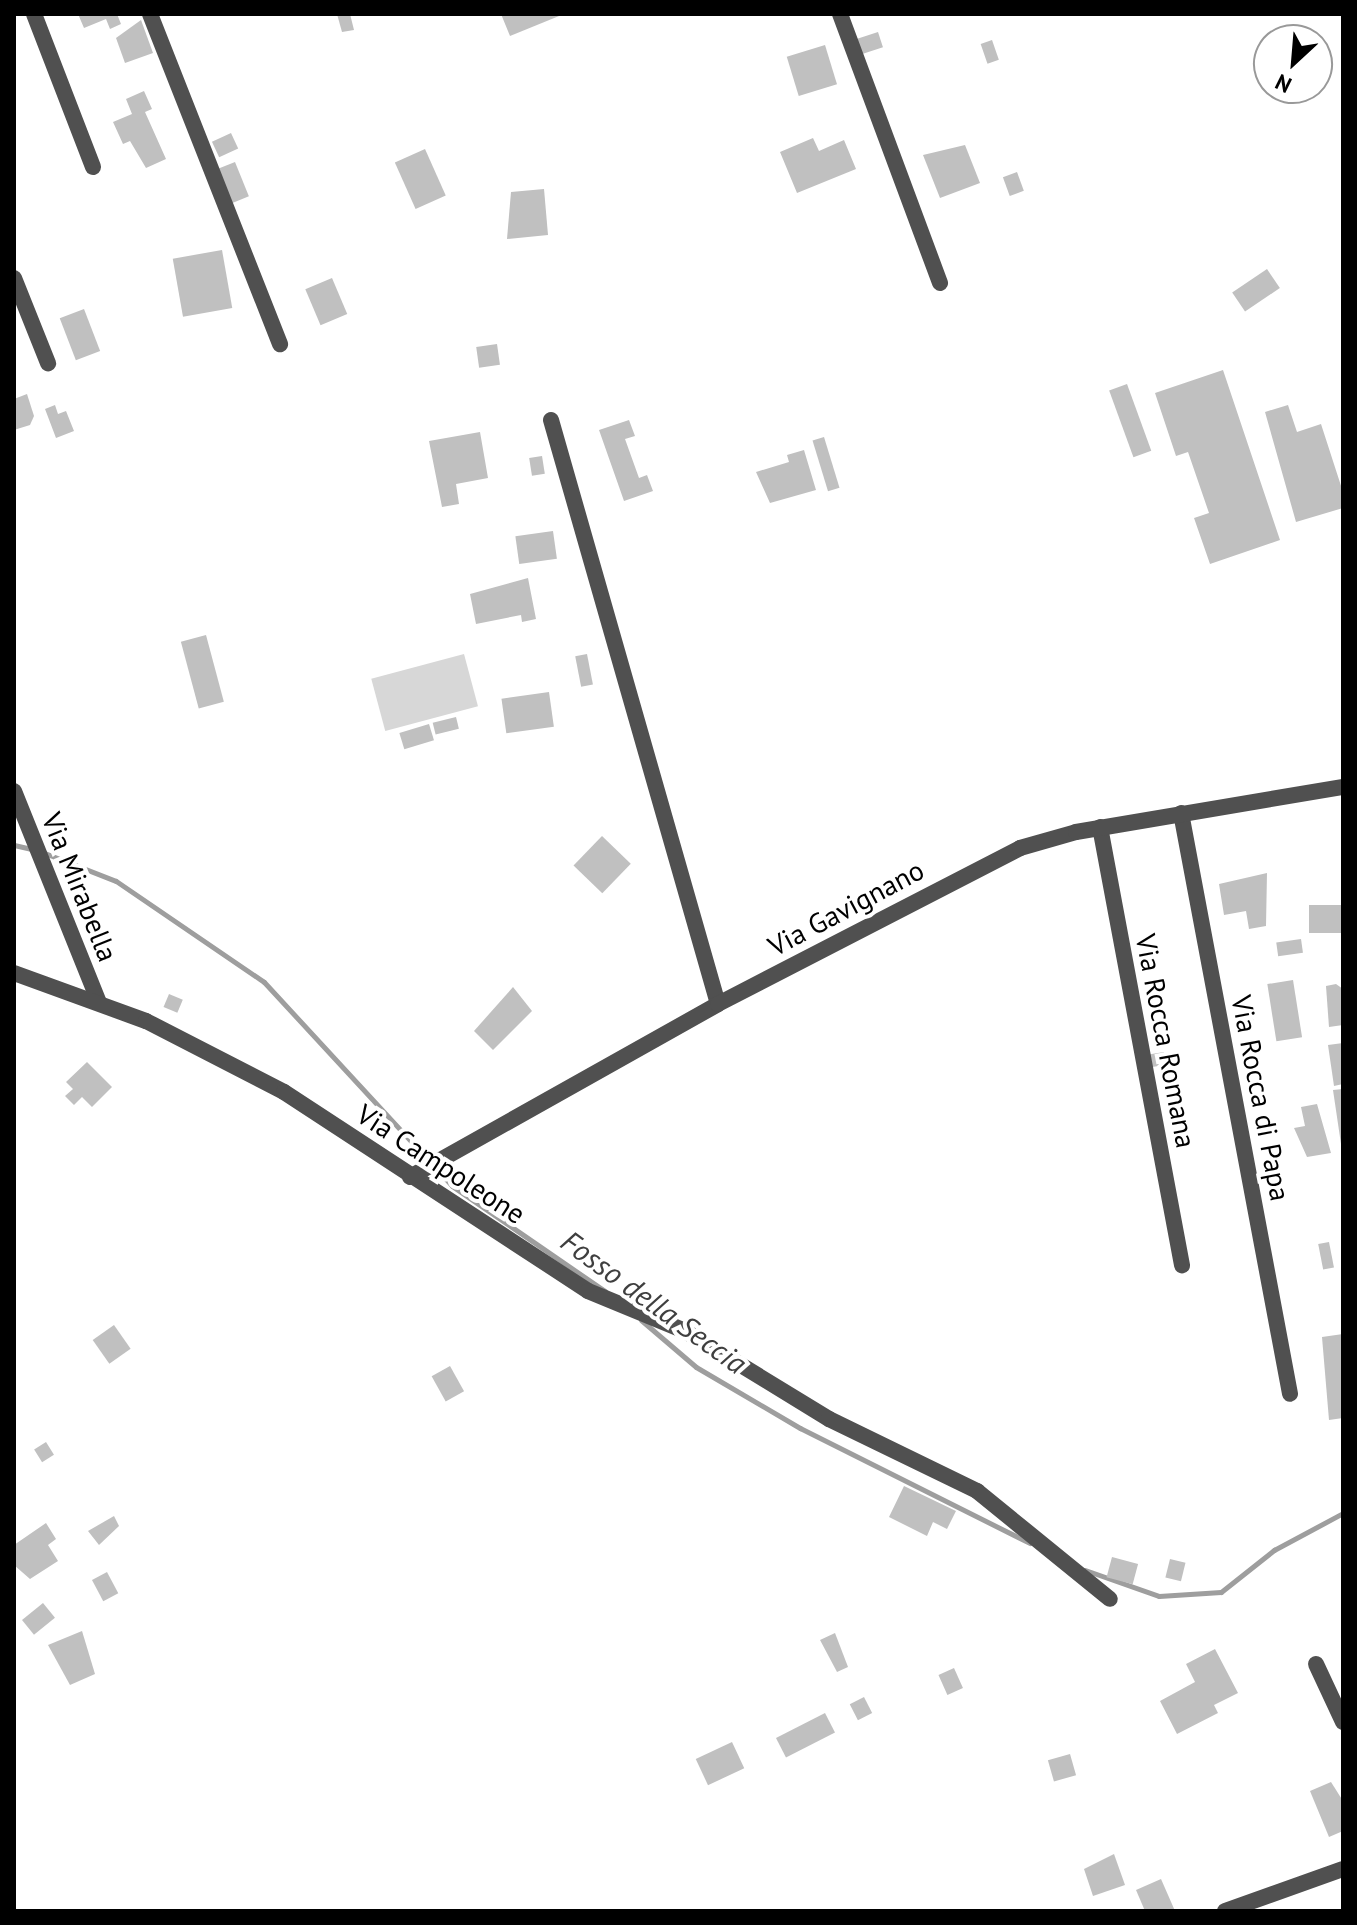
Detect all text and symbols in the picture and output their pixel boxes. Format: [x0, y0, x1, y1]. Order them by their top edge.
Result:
north arrow [1253, 24, 1333, 104]
text: N [1271, 68, 1296, 100]
street label: Via Mirabella [35, 808, 125, 966]
street label: Via Gavignano [762, 853, 930, 963]
street label: Via Rocca Romana [1129, 931, 1203, 1151]
street label: Via Rocca di Papa [1225, 992, 1297, 1204]
street label: Via Campoleone [351, 1097, 531, 1231]
water label: Fosso della Seccia [554, 1223, 754, 1381]

